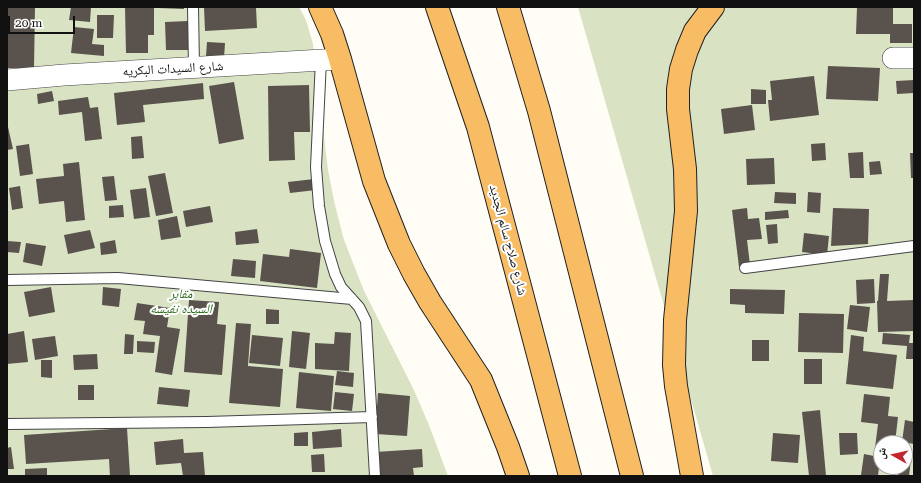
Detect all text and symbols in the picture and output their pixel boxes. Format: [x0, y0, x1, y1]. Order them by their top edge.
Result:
scale bar [10, 8, 77, 34]
text: 20 m [15, 16, 42, 30]
street label: شارع السيدات البكريه [122, 59, 224, 79]
street label: شارع صلاح سالم الجديد [486, 183, 530, 297]
park label: مقابر السيده نفيسه [150, 286, 212, 317]
north arrow [873, 435, 913, 475]
text: ش [874, 447, 889, 460]

